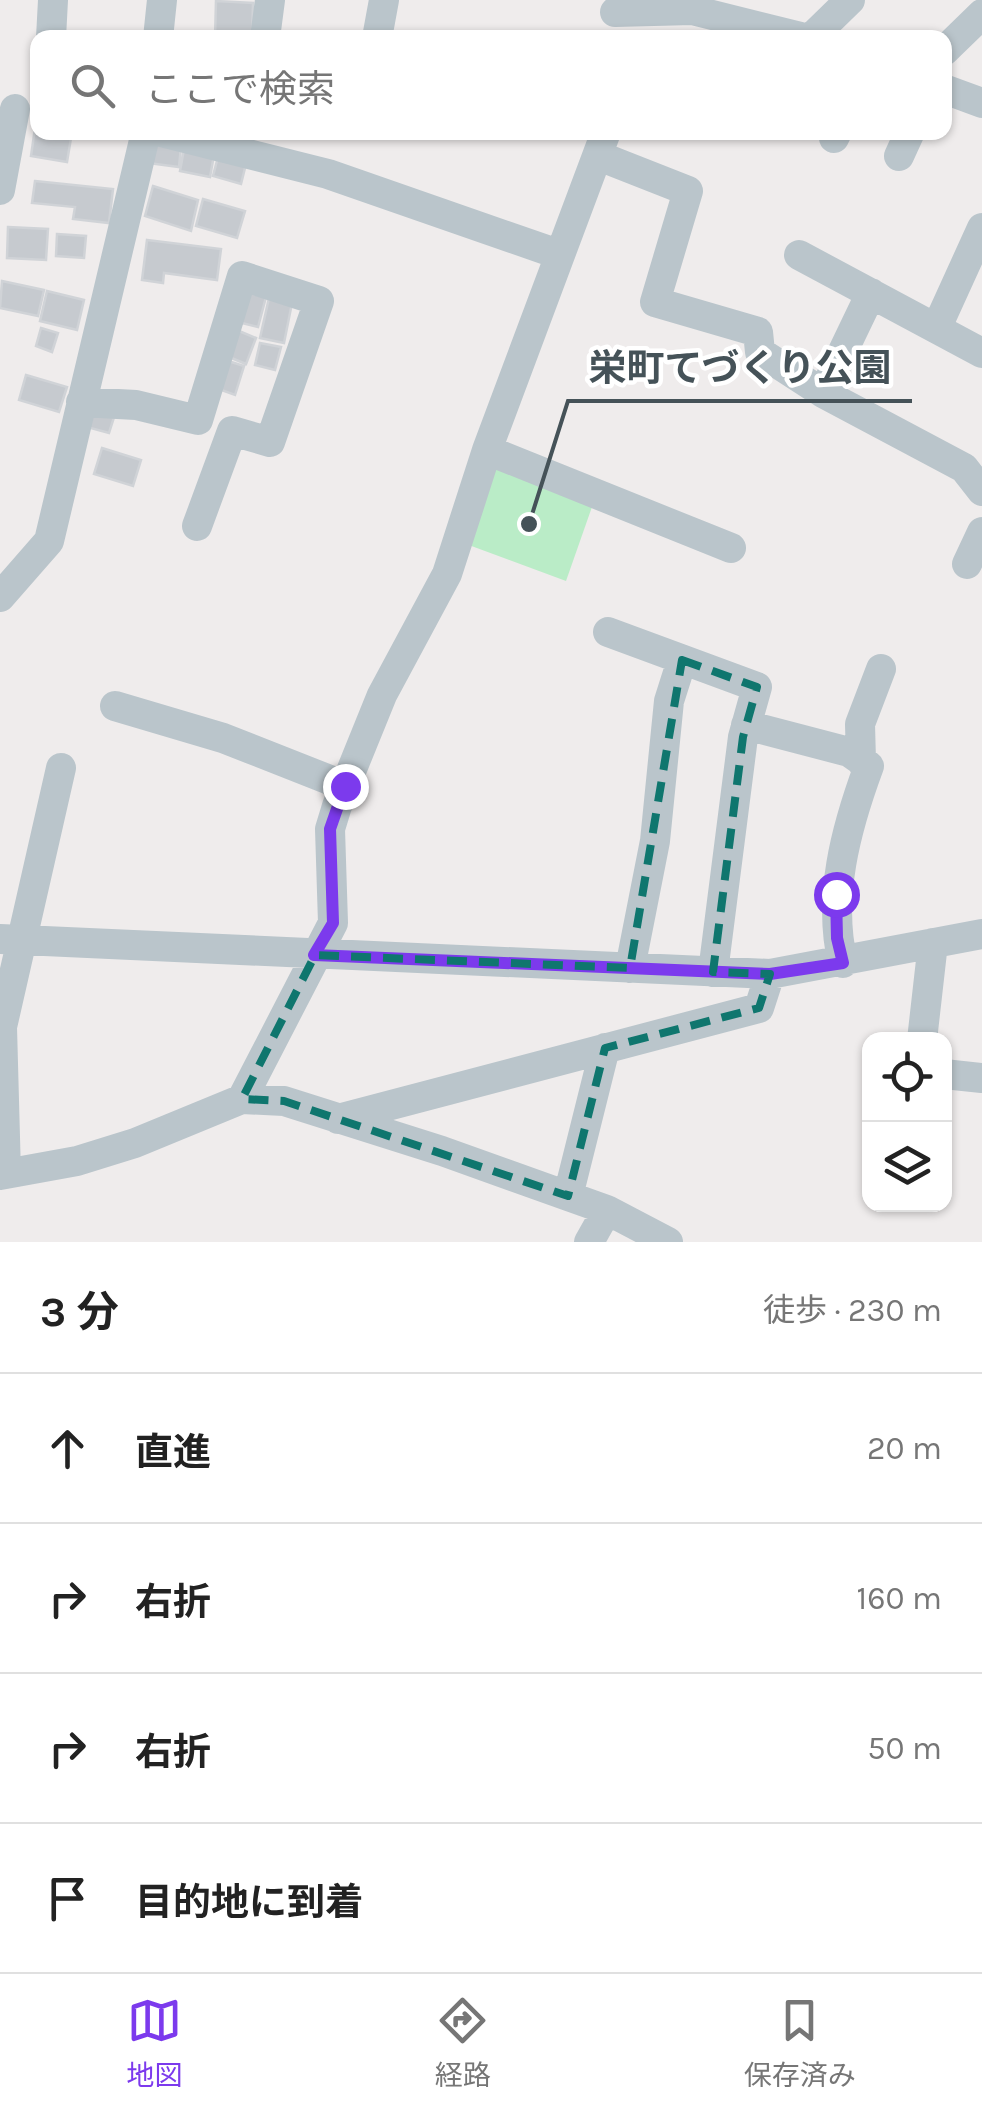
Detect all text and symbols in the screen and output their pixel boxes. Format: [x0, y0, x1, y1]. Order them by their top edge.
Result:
search box [30, 30, 952, 140]
icon: search [65, 58, 120, 113]
text: ここで検索 [145, 67, 335, 112]
callout: 栄町てづくり公園 [568, 333, 912, 401]
text: 栄町てづくり公園 [588, 346, 892, 391]
route end [323, 764, 369, 810]
route start [814, 872, 860, 918]
map controls [862, 1032, 952, 1212]
button: locate [862, 1032, 952, 1122]
button: layers [862, 1122, 952, 1212]
text: 3 分 [40, 1287, 119, 1337]
text: 徒歩 · 230 m [763, 1292, 942, 1329]
icon: ahead [40, 1421, 95, 1476]
text: 直進 [135, 1430, 211, 1475]
text: 20 m [867, 1430, 942, 1467]
icon: right [40, 1571, 95, 1626]
text: 右折 [135, 1580, 211, 1625]
text: 160 m [857, 1580, 942, 1617]
icon: right [40, 1721, 95, 1776]
text: 右折 [135, 1730, 211, 1775]
text: 50 m [867, 1730, 942, 1767]
icon: arrive [40, 1871, 95, 1926]
text: 目的地に到着 [135, 1880, 363, 1925]
tab: 地図 [126, 1993, 182, 2093]
tab: 経路 [435, 1993, 491, 2093]
tab: 保存済み [744, 1993, 856, 2093]

